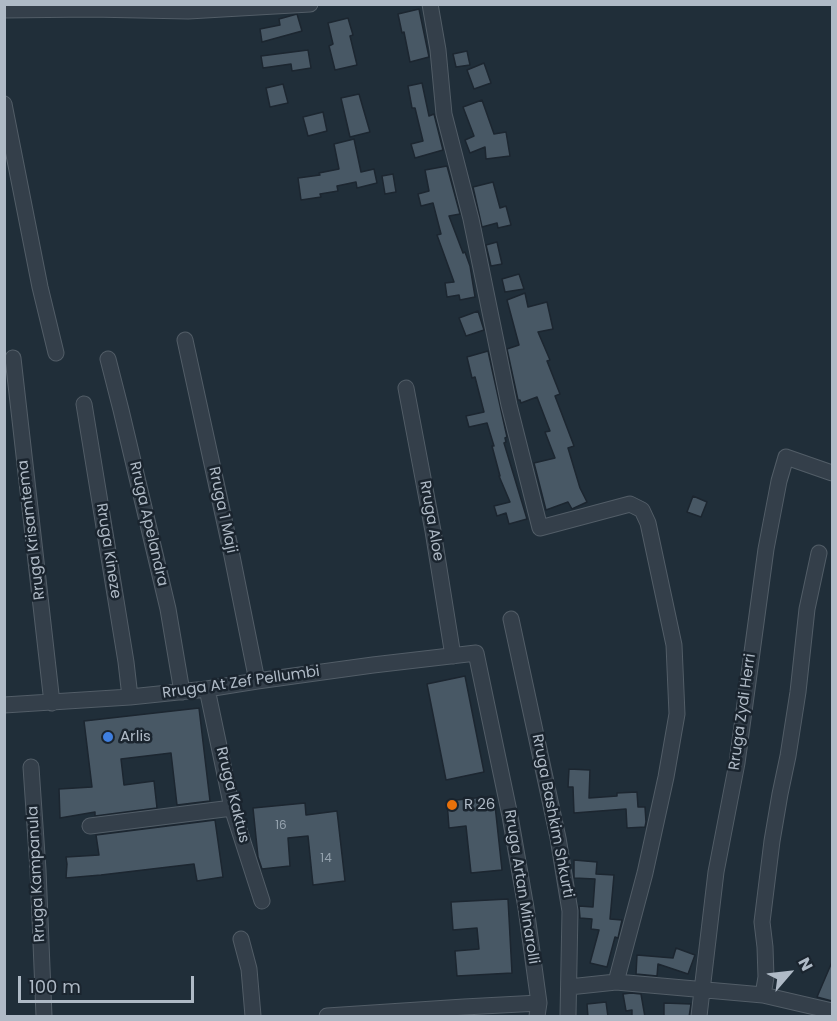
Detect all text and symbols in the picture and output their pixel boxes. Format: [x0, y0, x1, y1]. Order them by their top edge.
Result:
street label: Rruga Krisamtema [14, 459, 50, 601]
street label: Rruga Apelandra [125, 460, 171, 588]
street label: Rruga 1 Maji [204, 465, 240, 555]
street label: Rruga Aloe [415, 479, 447, 563]
street label: Rruga Kineze [92, 502, 124, 600]
street label: Rruga Zydi Herri [726, 653, 760, 771]
street label: Rruga At Zef Pellumbi [161, 663, 321, 703]
place label: Arlis [120, 728, 151, 746]
marker: Arlis [101, 730, 115, 744]
street label: Rruga Bashkim Shkurti [527, 732, 577, 900]
street label: Rruga Kaktus [211, 745, 253, 845]
place label: R 26 [464, 796, 495, 814]
marker: R 26 [445, 798, 459, 812]
street label: Rruga Kampanula [24, 805, 50, 943]
street label: Rruga Artan Minarolli [500, 808, 542, 966]
house number: 16 [275, 819, 287, 833]
house number: 14 [320, 852, 332, 866]
north arrow [759, 943, 819, 1003]
text: N [792, 954, 818, 975]
scale bar [21, 964, 196, 1002]
text: 100 m [29, 974, 81, 999]

